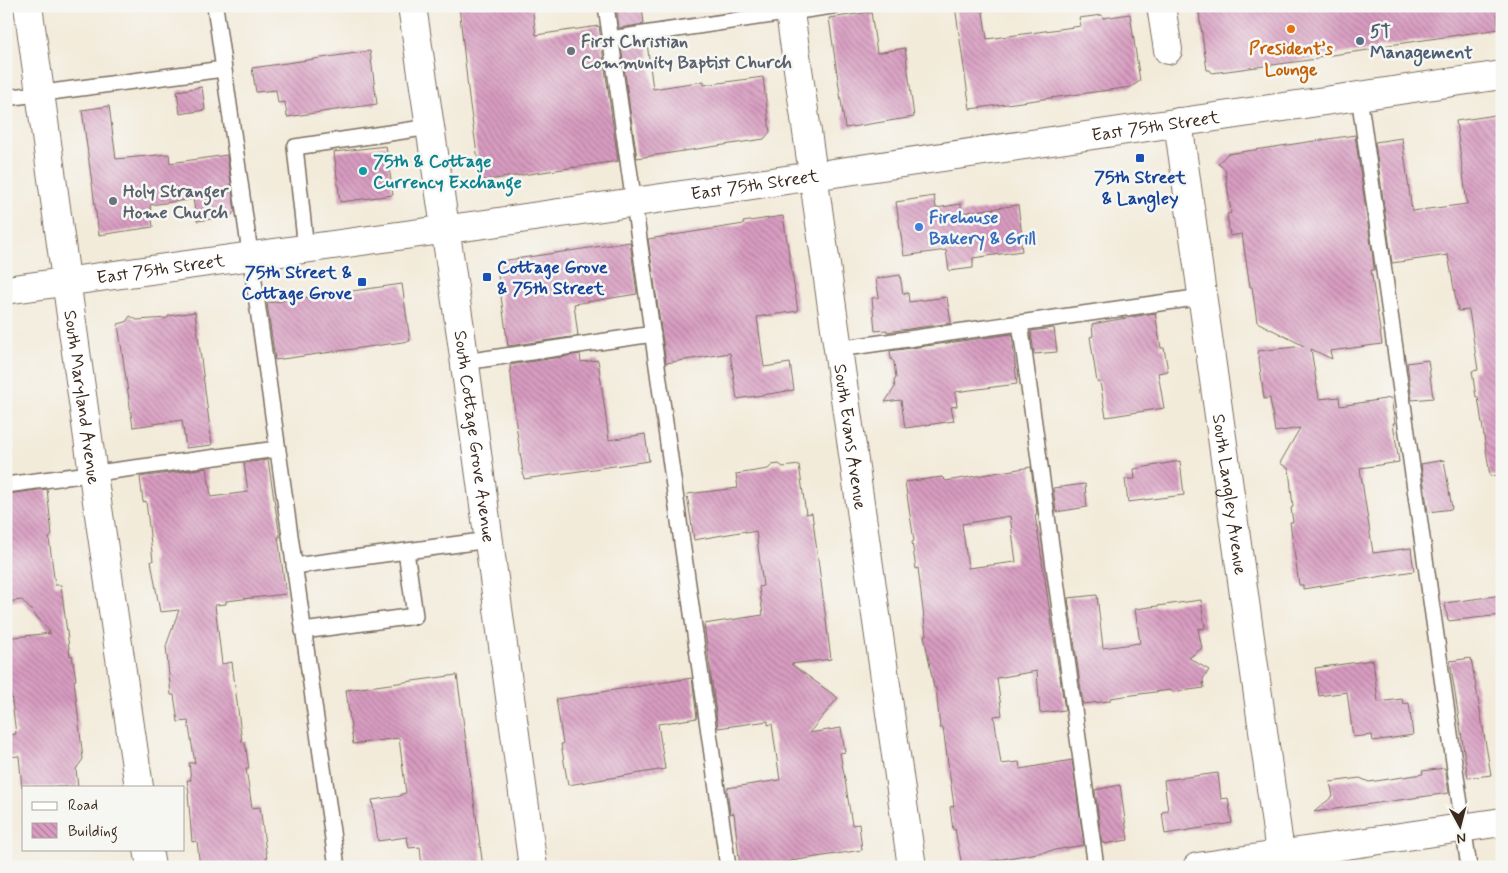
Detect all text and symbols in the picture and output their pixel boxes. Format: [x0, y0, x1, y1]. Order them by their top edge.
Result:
place label: 5T Management [1370, 20, 1473, 67]
marker: President’s Lounge [1285, 23, 1297, 35]
place label: First Christian Community Baptist Church [581, 30, 792, 75]
marker: 5T Management [1354, 35, 1366, 47]
place label: President’s Lounge [1249, 37, 1333, 84]
marker: First Christian Community Baptist Church [565, 45, 577, 57]
street label: East 75th Street [1090, 106, 1221, 148]
place label: 75th & Cottage Currency Exchange [373, 150, 522, 197]
marker: 75th Street & Langley [1134, 152, 1146, 164]
street label: East 75th Street [689, 164, 821, 207]
marker: 75th & Cottage Currency Exchange [357, 165, 369, 177]
place label: 75th Street & Langley [1094, 166, 1186, 213]
place label: Holy Stranger Home Church [123, 180, 229, 225]
marker: Holy Stranger Home Church [107, 195, 119, 207]
place label: Firehouse Bakery & Grill [929, 206, 1036, 251]
marker: Firehouse Bakery & Grill [913, 221, 925, 233]
street label: East 75th Street [95, 249, 227, 290]
place label: Cottage Grove & 75th Street [497, 256, 608, 301]
place label: 75th Street & Cottage Grove [241, 261, 352, 306]
marker: Cottage Grove & 75th Street [481, 271, 493, 283]
marker: 75th Street & Cottage Grove [356, 276, 368, 288]
street label: South Maryland Avenue [57, 309, 105, 486]
street label: South Cottage Grove Avenue [448, 329, 500, 544]
street label: South Evans Avenue [827, 362, 872, 511]
street label: South Langley Avenue [1206, 412, 1252, 577]
legend [22, 786, 185, 850]
text: Road [68, 796, 98, 816]
north arrow [1436, 800, 1486, 850]
text: Building [68, 822, 118, 843]
text: N [1456, 828, 1467, 847]

